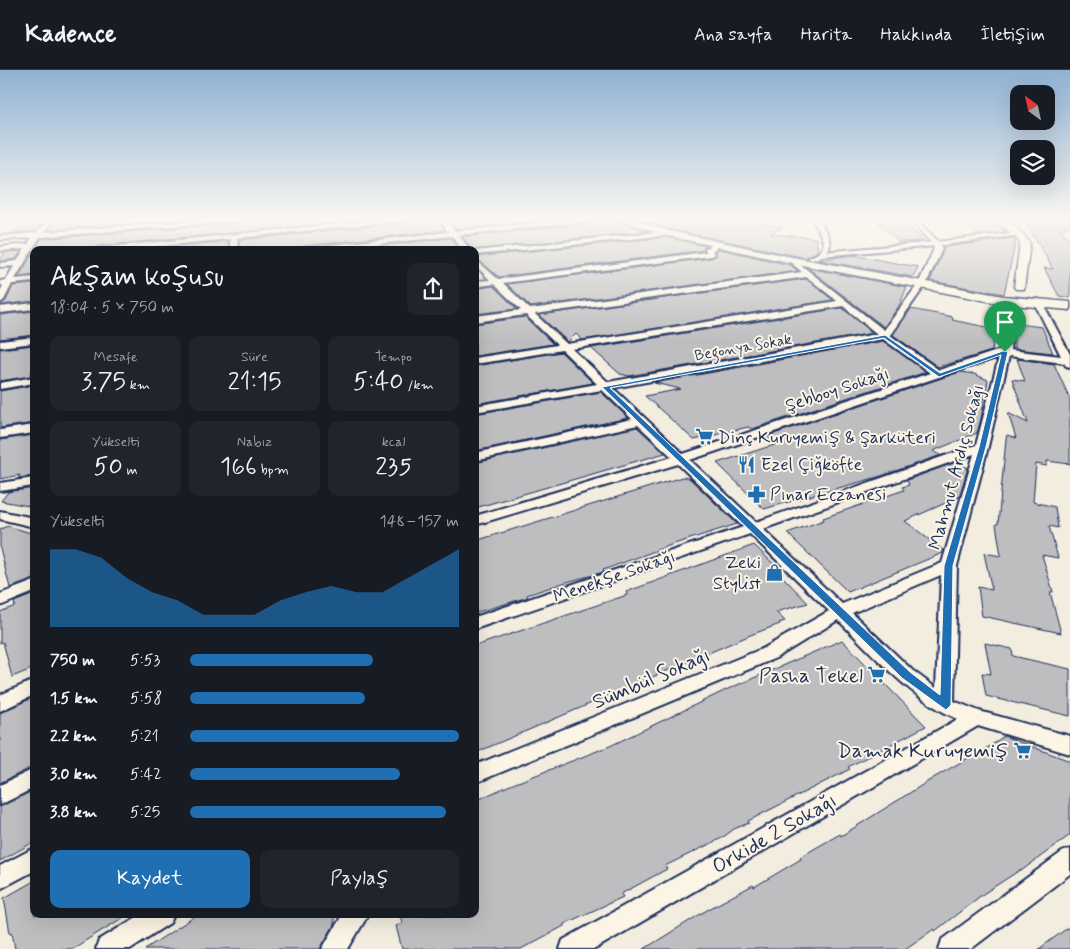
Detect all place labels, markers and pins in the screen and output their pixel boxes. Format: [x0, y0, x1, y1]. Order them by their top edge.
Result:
pin [984, 301, 1026, 352]
place label: Dinç Kuruyemiş & Şarküteri [718, 426, 936, 450]
supermarket icon: Dinç Kuruyemiş & Şarküteri [694, 427, 714, 447]
place label: Ezel Çiğköfte [761, 453, 863, 477]
restaurant icon: Ezel Çiğköfte [737, 454, 757, 474]
place label: Pınar Eczanesi [770, 483, 886, 507]
pharmacy icon: Pınar Eczanesi [746, 484, 766, 504]
place label: Zeki Stylist [713, 551, 762, 596]
shop icon: Zeki Stylist [765, 562, 785, 582]
place label: Pasha Tekel [759, 662, 863, 690]
supermarket icon: Pasha Tekel [867, 665, 887, 685]
place label: Damak Kuruyemiş [837, 737, 1008, 765]
supermarket icon: Damak Kuruyemiş [1012, 740, 1032, 760]

